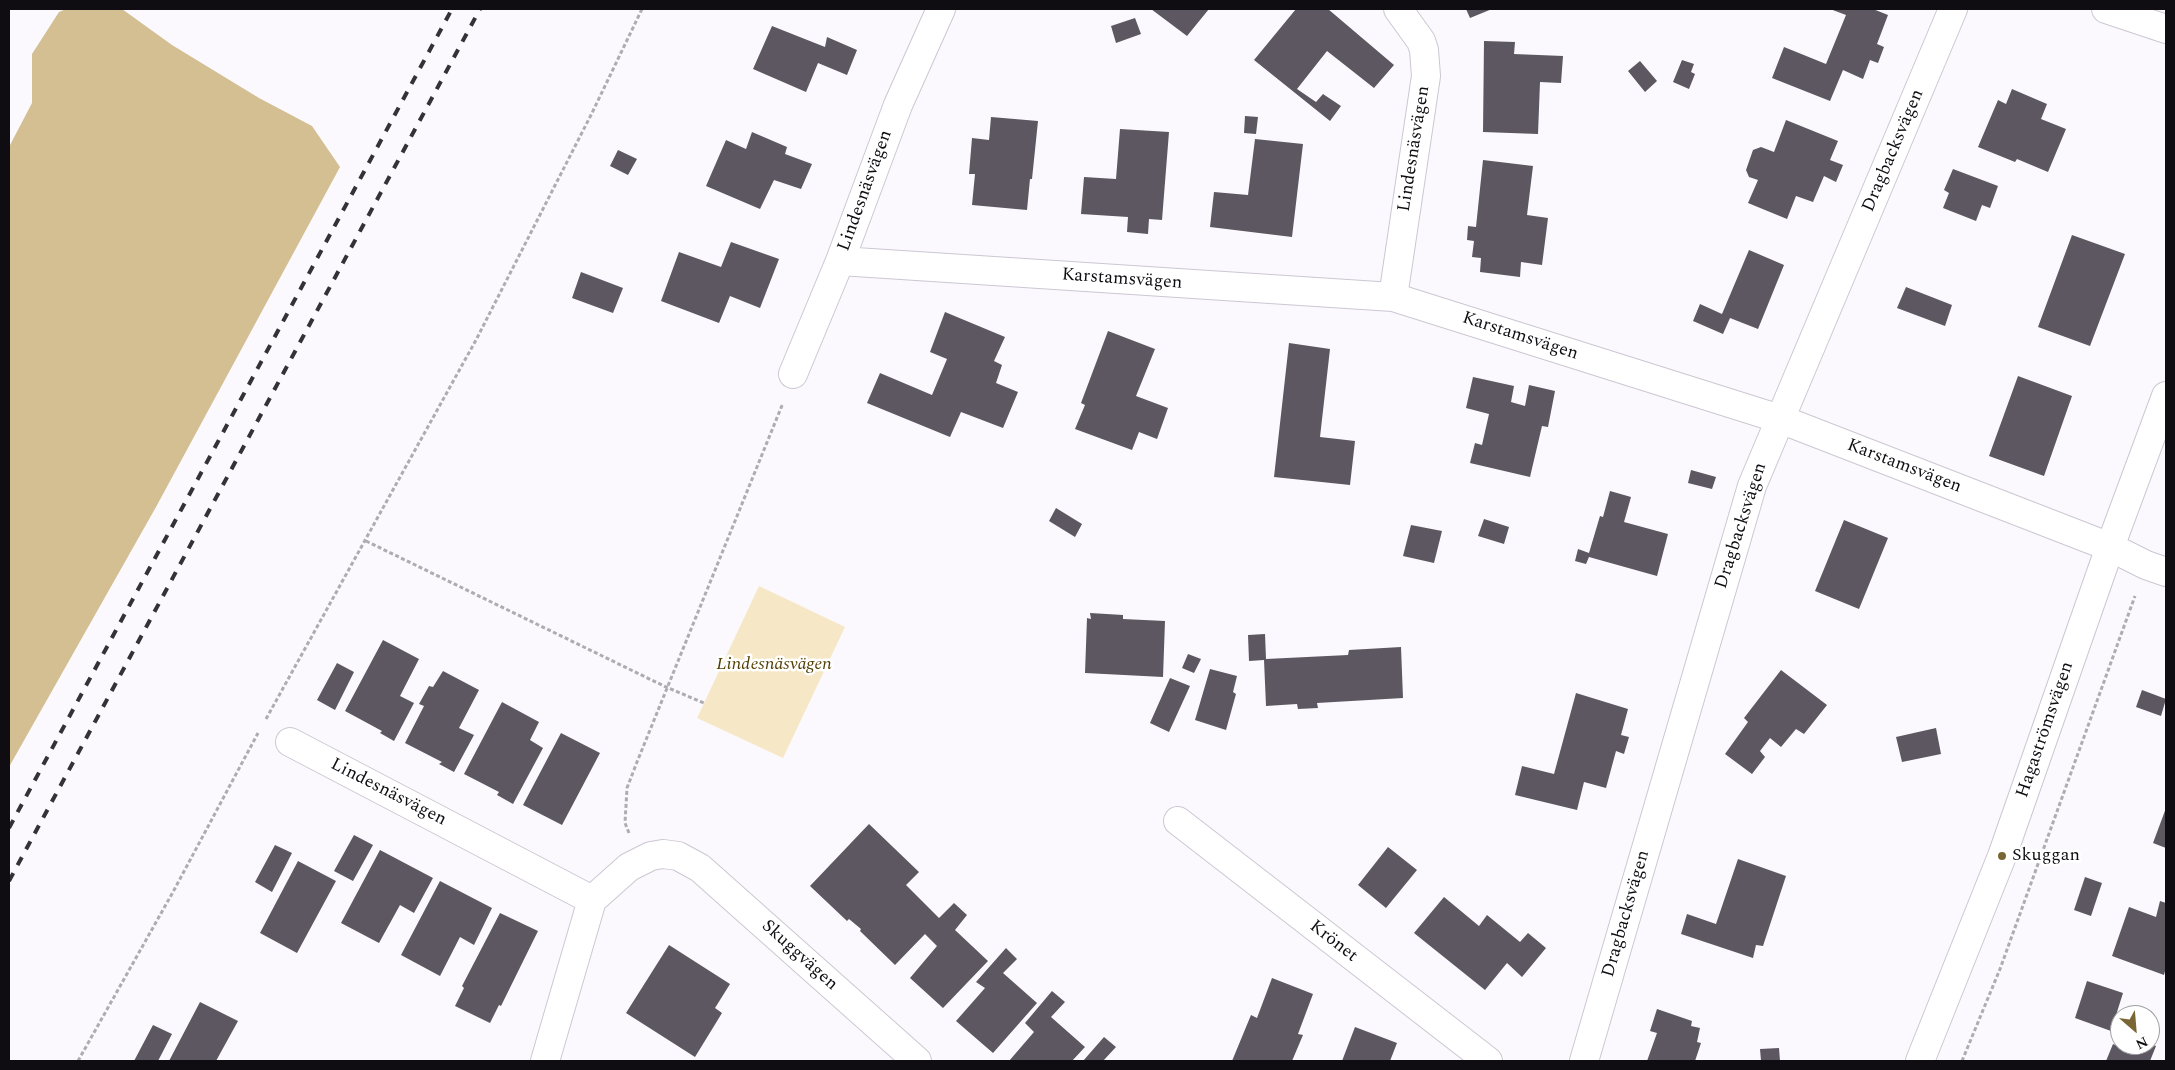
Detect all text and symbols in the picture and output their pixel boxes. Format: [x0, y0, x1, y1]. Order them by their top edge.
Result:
street label: Lindesnäsvägen [1394, 84, 1436, 214]
street label: Dragbacksvägen [1858, 86, 1930, 216]
street label: Lindesnäsvägen [834, 128, 898, 254]
street label: Karstamsvägen [1061, 265, 1183, 295]
street label: Karstamsvägen [1459, 308, 1581, 366]
street label: Karstamsvägen [1844, 435, 1964, 499]
street label: Dragbacksvägen [1711, 460, 1773, 592]
park label: Lindesnäsvägen [716, 654, 832, 676]
street label: Hagaströmsvägen [2013, 659, 2079, 801]
street label: Lindesnäsvägen [326, 755, 450, 831]
place label: Skuggan [2012, 845, 2080, 867]
street label: Dragbacksvägen [1599, 848, 1655, 980]
marker: Skuggan [1996, 850, 2008, 862]
street label: Skuggvägen [756, 916, 842, 996]
street label: Krönet [1305, 916, 1361, 968]
north arrow [2110, 1005, 2160, 1055]
text: N [2132, 1031, 2151, 1055]

